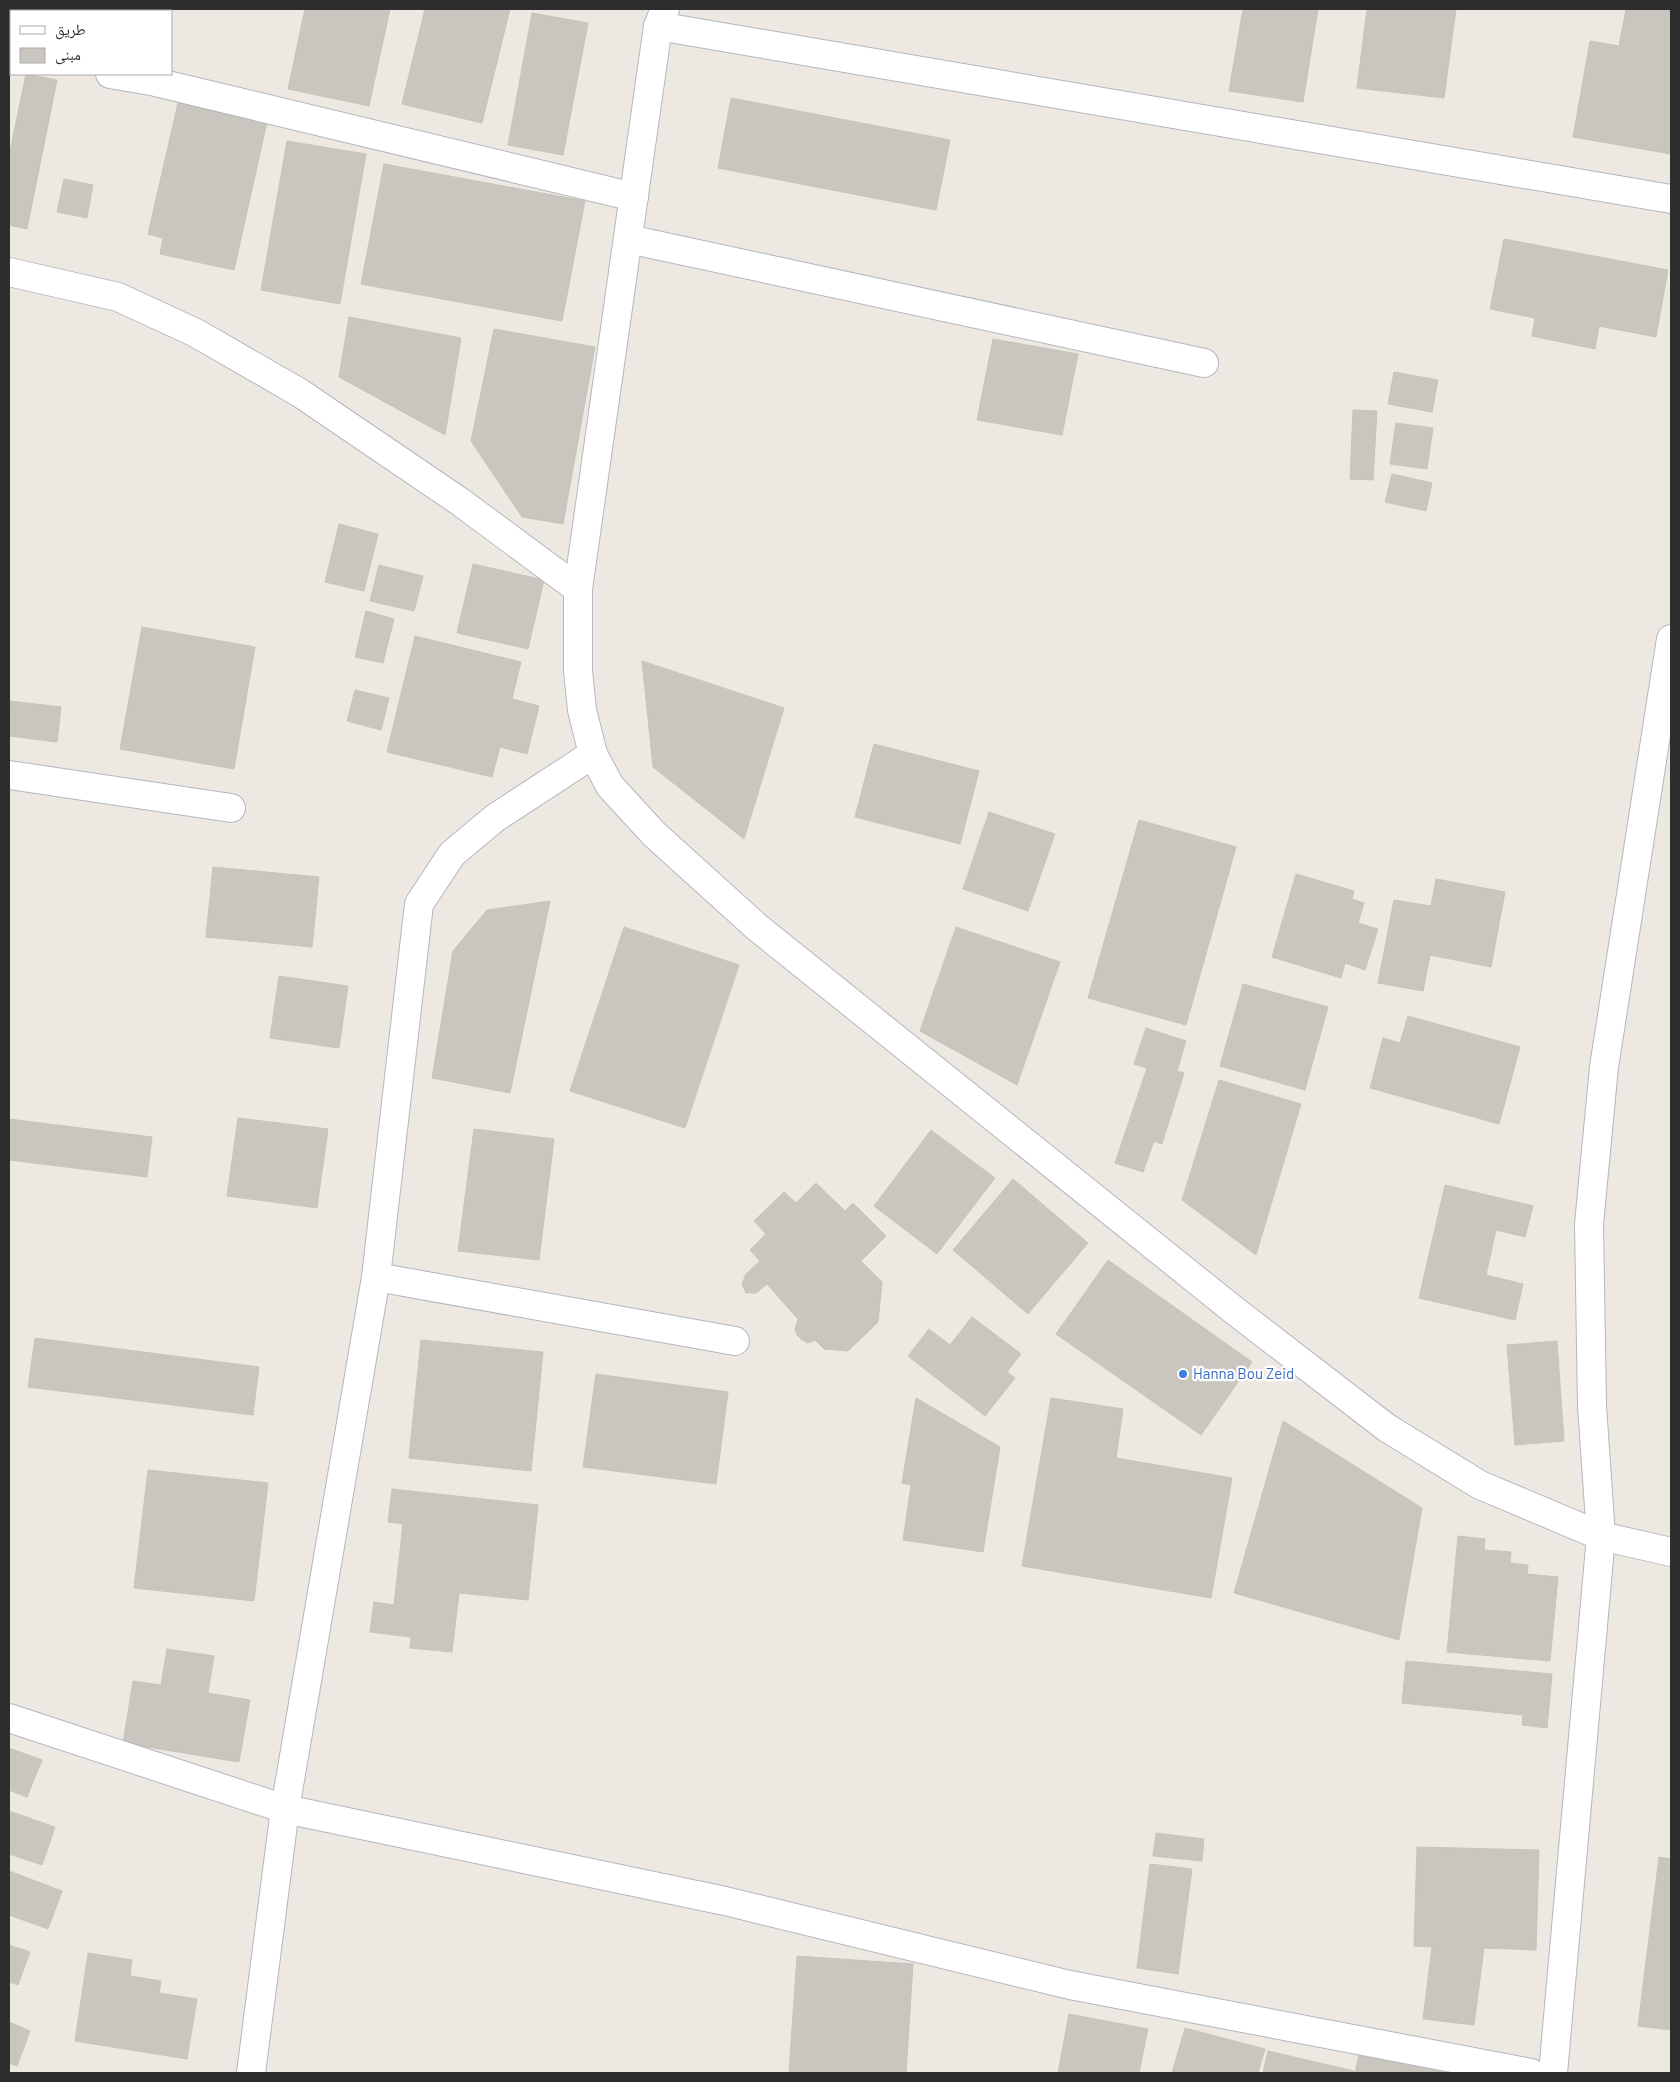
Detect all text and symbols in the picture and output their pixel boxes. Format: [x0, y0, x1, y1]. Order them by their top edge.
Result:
legend [10, 10, 172, 75]
text: طريق [55, 20, 86, 40]
text: مبنى [55, 45, 81, 65]
place label: Hanna Bou Zeid [1193, 1364, 1294, 1382]
marker: Hanna Bou Zeid [1177, 1368, 1189, 1380]

